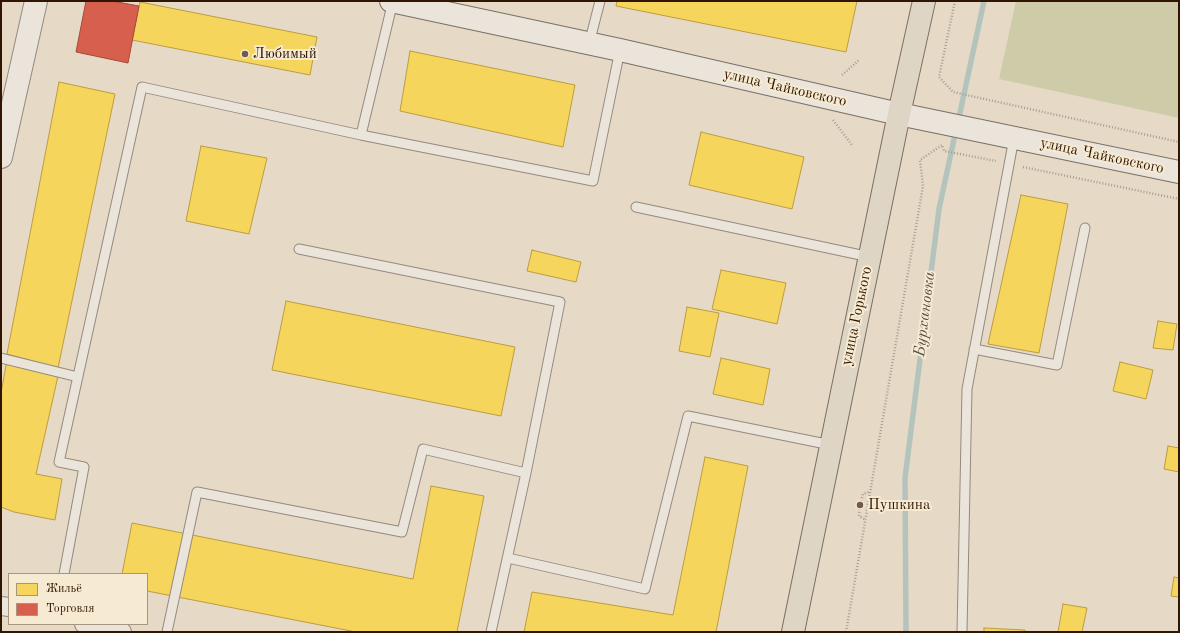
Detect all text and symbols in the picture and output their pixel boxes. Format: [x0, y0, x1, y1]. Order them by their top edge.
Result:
place label: Любимый [253, 45, 317, 63]
marker: Любимый [240, 49, 250, 59]
street label: улица Чайковского [722, 65, 848, 111]
street label: улица Чайковского [1039, 134, 1165, 178]
street label: улица Горького [838, 265, 876, 367]
water label: Бурхановка [910, 270, 940, 358]
place label: Пушкина [868, 496, 930, 514]
marker: Пушкина [855, 500, 865, 510]
legend [8, 573, 148, 625]
text: Жильё [46, 583, 82, 595]
text: Торговля [46, 603, 95, 615]

